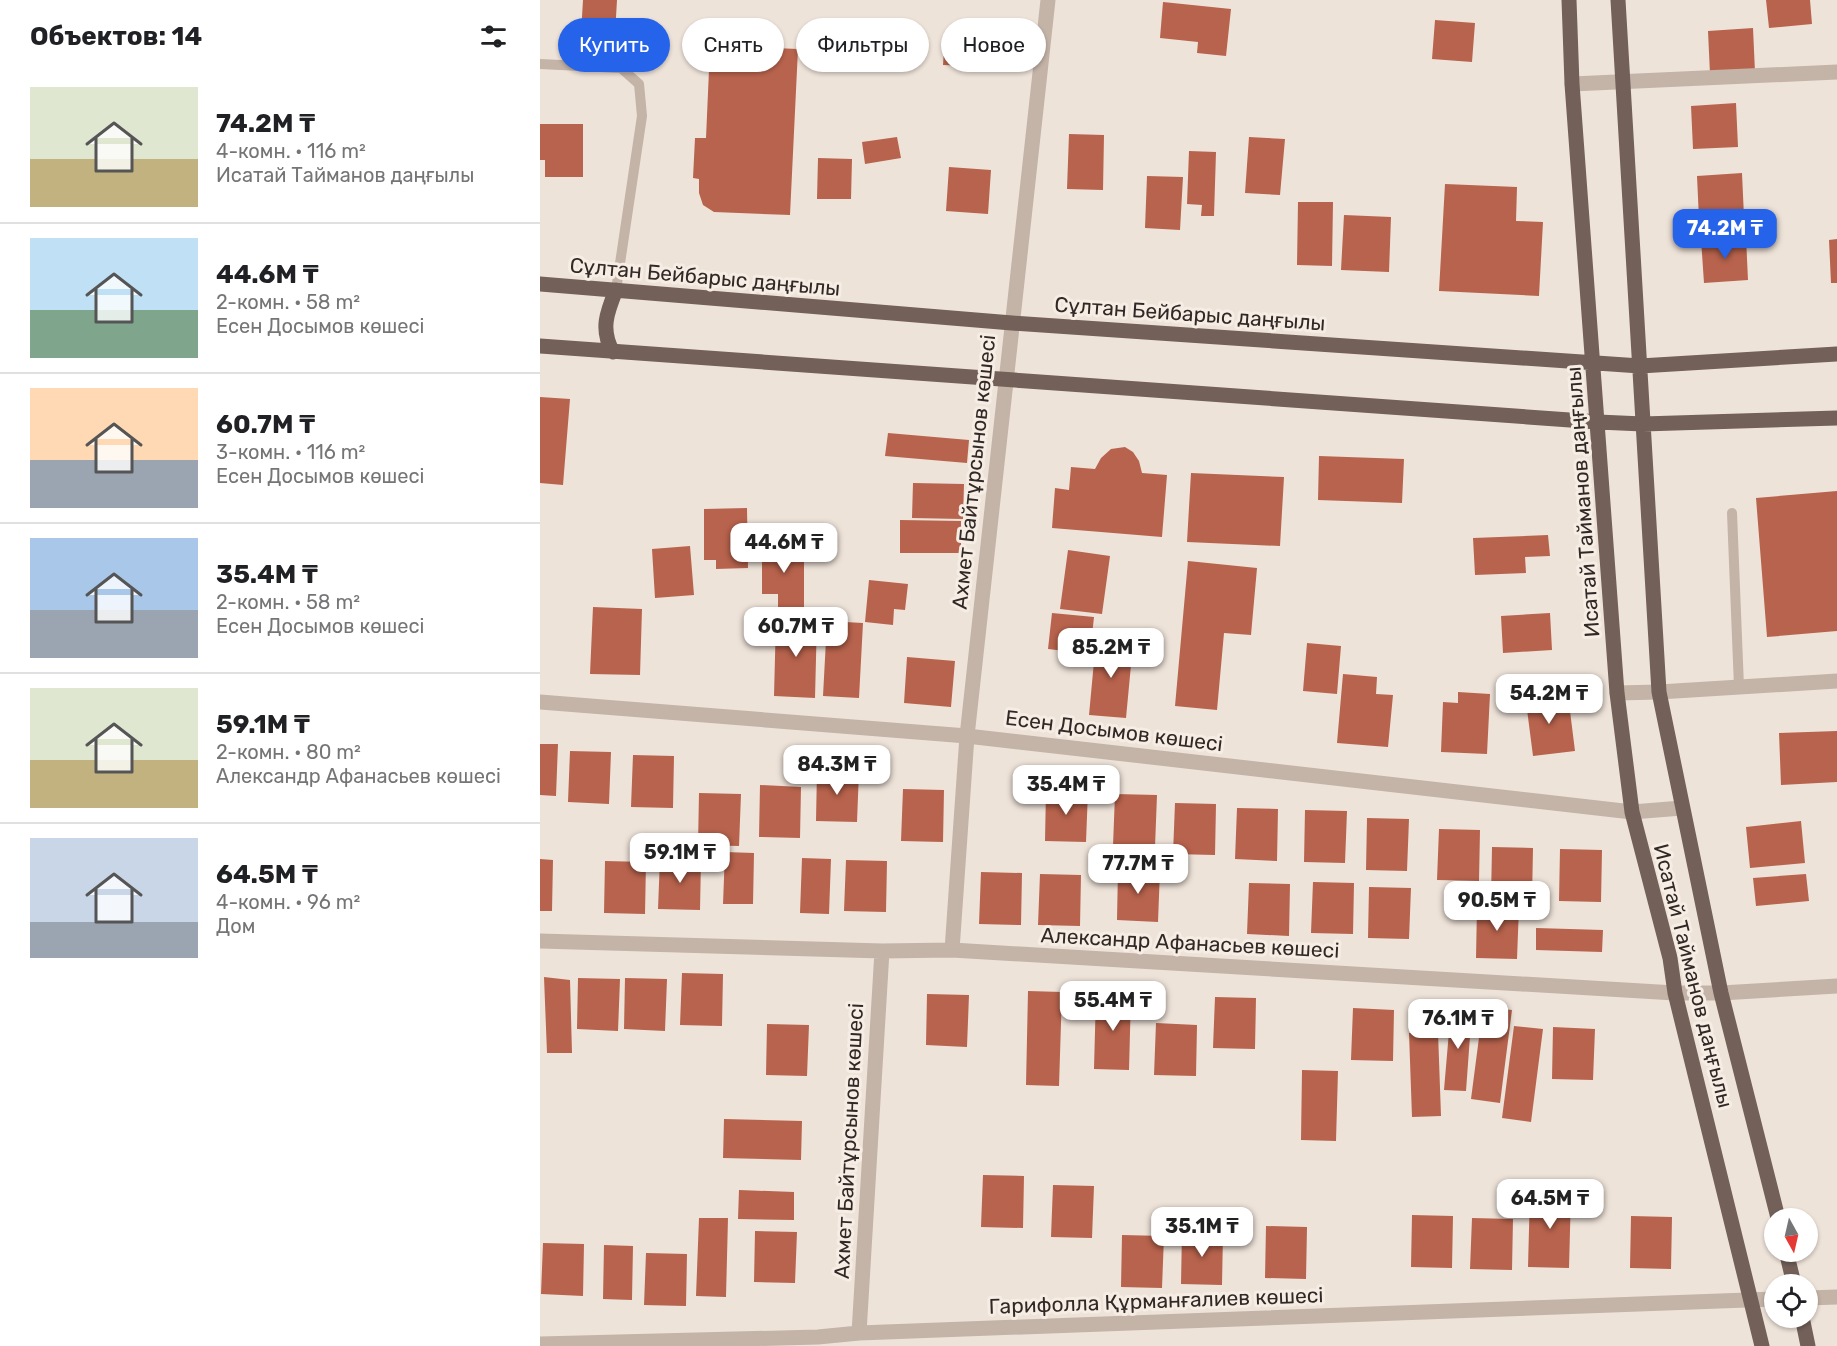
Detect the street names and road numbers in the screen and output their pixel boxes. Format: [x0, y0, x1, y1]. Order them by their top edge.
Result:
street label: Сұлтан Бейбарыс даңғылы [569, 252, 841, 301]
street label: Сұлтан Бейбарыс даңғылы [1054, 292, 1326, 335]
street label: Ахмет Байтұрсынов көшесі [947, 333, 1000, 611]
street label: Исатай Тайманов даңғылы [1561, 366, 1604, 638]
street label: Есен Досымов көшесі [1004, 705, 1224, 756]
street label: Исатай Тайманов даңғылы [1649, 841, 1738, 1111]
street label: Александр Афанасьев көшесі [1040, 922, 1340, 963]
street label: Ахмет Байтұрсынов көшесі [829, 1002, 868, 1280]
street label: Гарифолла Құрманғалиев көшесі [988, 1282, 1324, 1319]

